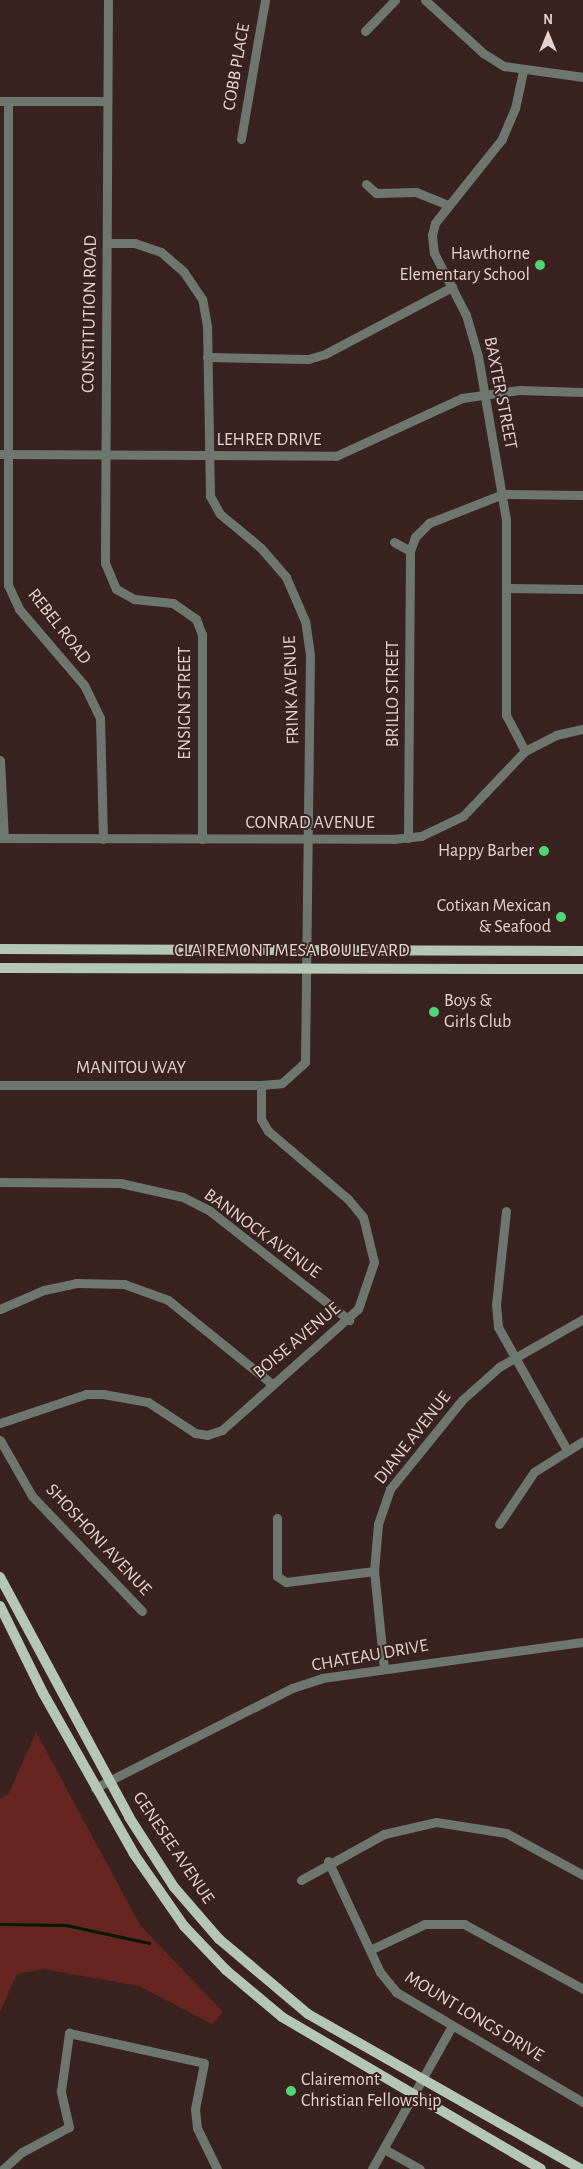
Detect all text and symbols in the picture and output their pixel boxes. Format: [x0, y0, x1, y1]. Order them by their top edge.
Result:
north arrow [523, 10, 573, 60]
text: N [543, 13, 553, 27]
street label: COBB PLACE [219, 22, 255, 112]
street label: CONSTITUTION ROAD [78, 235, 102, 393]
place label: Hawthorne Elementary School [400, 244, 530, 286]
marker: Hawthorne Elementary School [534, 259, 546, 271]
street label: BAXTER STREET [479, 335, 521, 451]
street label: LEHRER DRIVE [216, 429, 322, 451]
street label: REBEL ROAD [23, 585, 95, 669]
street label: FRINK AVENUE [279, 635, 305, 745]
street label: BRILLO STREET [382, 641, 404, 747]
street label: ENSIGN STREET [174, 646, 196, 760]
street label: CONRAD AVENUE [245, 812, 375, 834]
place label: Happy Barber [438, 840, 534, 862]
marker: Happy Barber [538, 845, 550, 857]
place label: Cotixan Mexican & Seafood [437, 896, 551, 939]
marker: Cotixan Mexican & Seafood [555, 911, 567, 923]
street label: CLAIREMONT MESA BOULEVARD [174, 940, 410, 962]
place label: Boys & Girls Club [444, 991, 511, 1034]
marker: Boys & Girls Club [428, 1006, 440, 1018]
street label: MANITOU WAY [76, 1057, 186, 1079]
street label: BANNOCK AVENUE [199, 1184, 325, 1284]
street label: BOISE AVENUE [249, 1298, 345, 1384]
street label: DIANE AVENUE [370, 1387, 456, 1489]
street label: SHOSHONI AVENUE [41, 1480, 155, 1600]
street label: CHATEAU DRIVE [310, 1635, 430, 1677]
street label: GENESEE AVENUE [128, 1788, 218, 1908]
street label: MOUNT LONGS DRIVE [401, 1967, 547, 2067]
place label: Clairemont Christian Fellowship [301, 2070, 441, 2112]
marker: Clairemont Christian Fellowship [285, 2085, 297, 2097]

